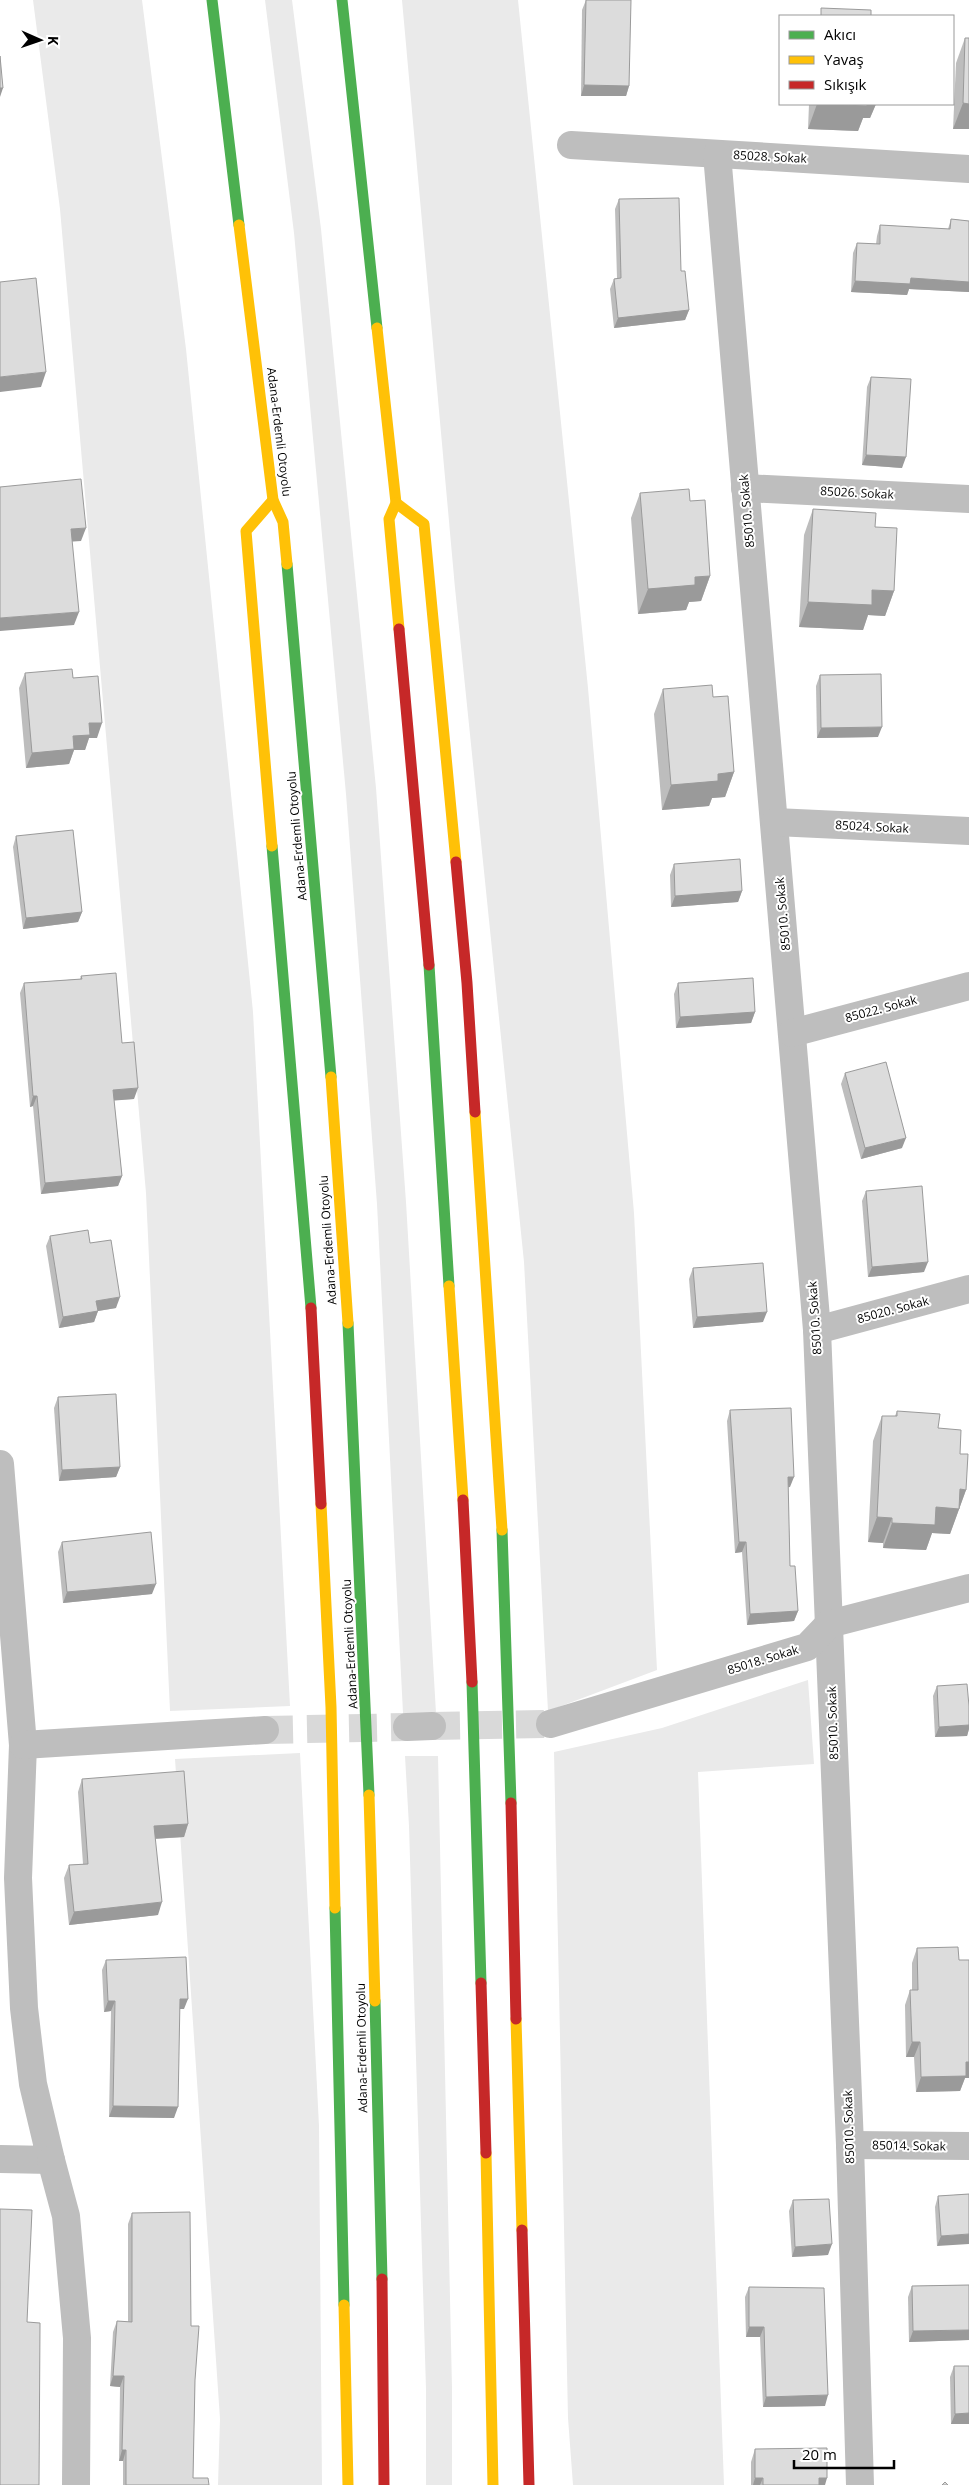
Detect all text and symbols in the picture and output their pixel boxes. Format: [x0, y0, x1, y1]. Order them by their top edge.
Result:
north arrow [15, 15, 65, 65]
legend [779, 15, 954, 105]
text: Akıcı [824, 24, 856, 44]
text: K [44, 35, 63, 46]
text: Yavaş [824, 49, 864, 69]
text: Sıkışık [824, 74, 867, 94]
street label: 85028. Sokak [733, 146, 808, 167]
street label: Adana-Erdemli Otoyolu [263, 366, 296, 497]
street label: 85010. Sokak [735, 473, 758, 548]
street label: 85026. Sokak [820, 482, 895, 503]
street label: Adana-Erdemli Otoyolu [282, 771, 311, 901]
street label: 85024. Sokak [835, 816, 910, 837]
street label: 85010. Sokak [771, 876, 794, 951]
street label: 85022. Sokak [843, 991, 919, 1026]
street label: Adana-Erdemli Otoyolu [314, 1175, 341, 1305]
street label: 85010. Sokak [803, 1280, 826, 1355]
street label: 85020. Sokak [855, 1292, 931, 1327]
street label: Adana-Erdemli Otoyolu [338, 1579, 361, 1709]
street label: 85018. Sokak [725, 1640, 801, 1678]
street label: 85010. Sokak [823, 1685, 842, 1760]
street label: Adana-Erdemli Otoyolu [352, 1983, 371, 2113]
street label: 85010. Sokak [839, 2089, 858, 2164]
street label: 85014. Sokak [872, 2136, 947, 2155]
scale bar [794, 2438, 894, 2470]
text: 20 m [802, 2444, 837, 2464]

